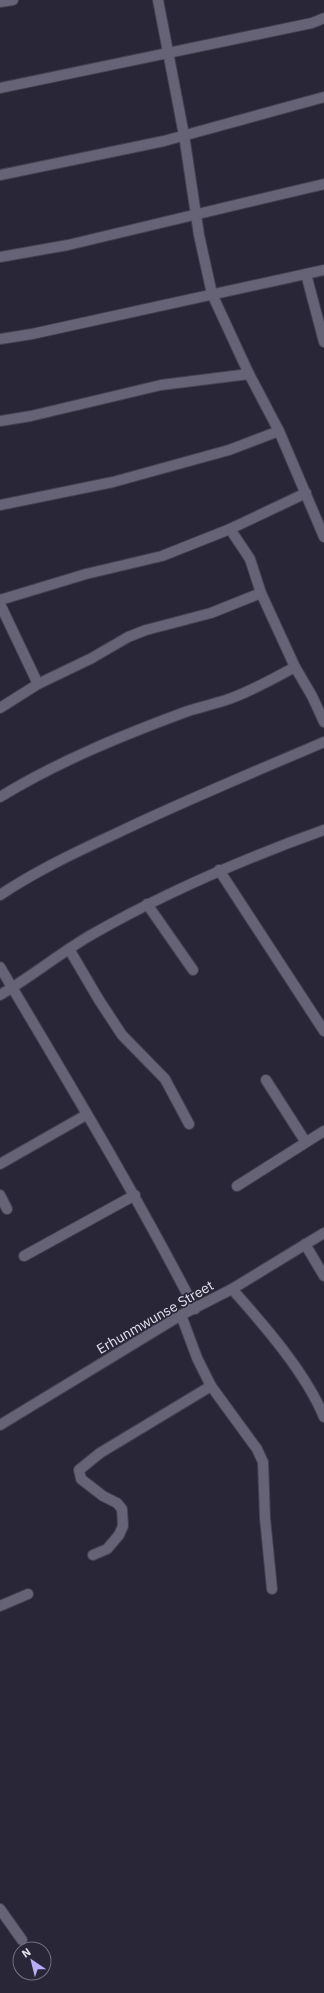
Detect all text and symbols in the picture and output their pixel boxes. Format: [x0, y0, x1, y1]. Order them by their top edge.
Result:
street label: Erhunmwunse Street [93, 1276, 217, 1358]
north arrow [12, 1941, 52, 1981]
text: N [19, 1945, 34, 1961]

